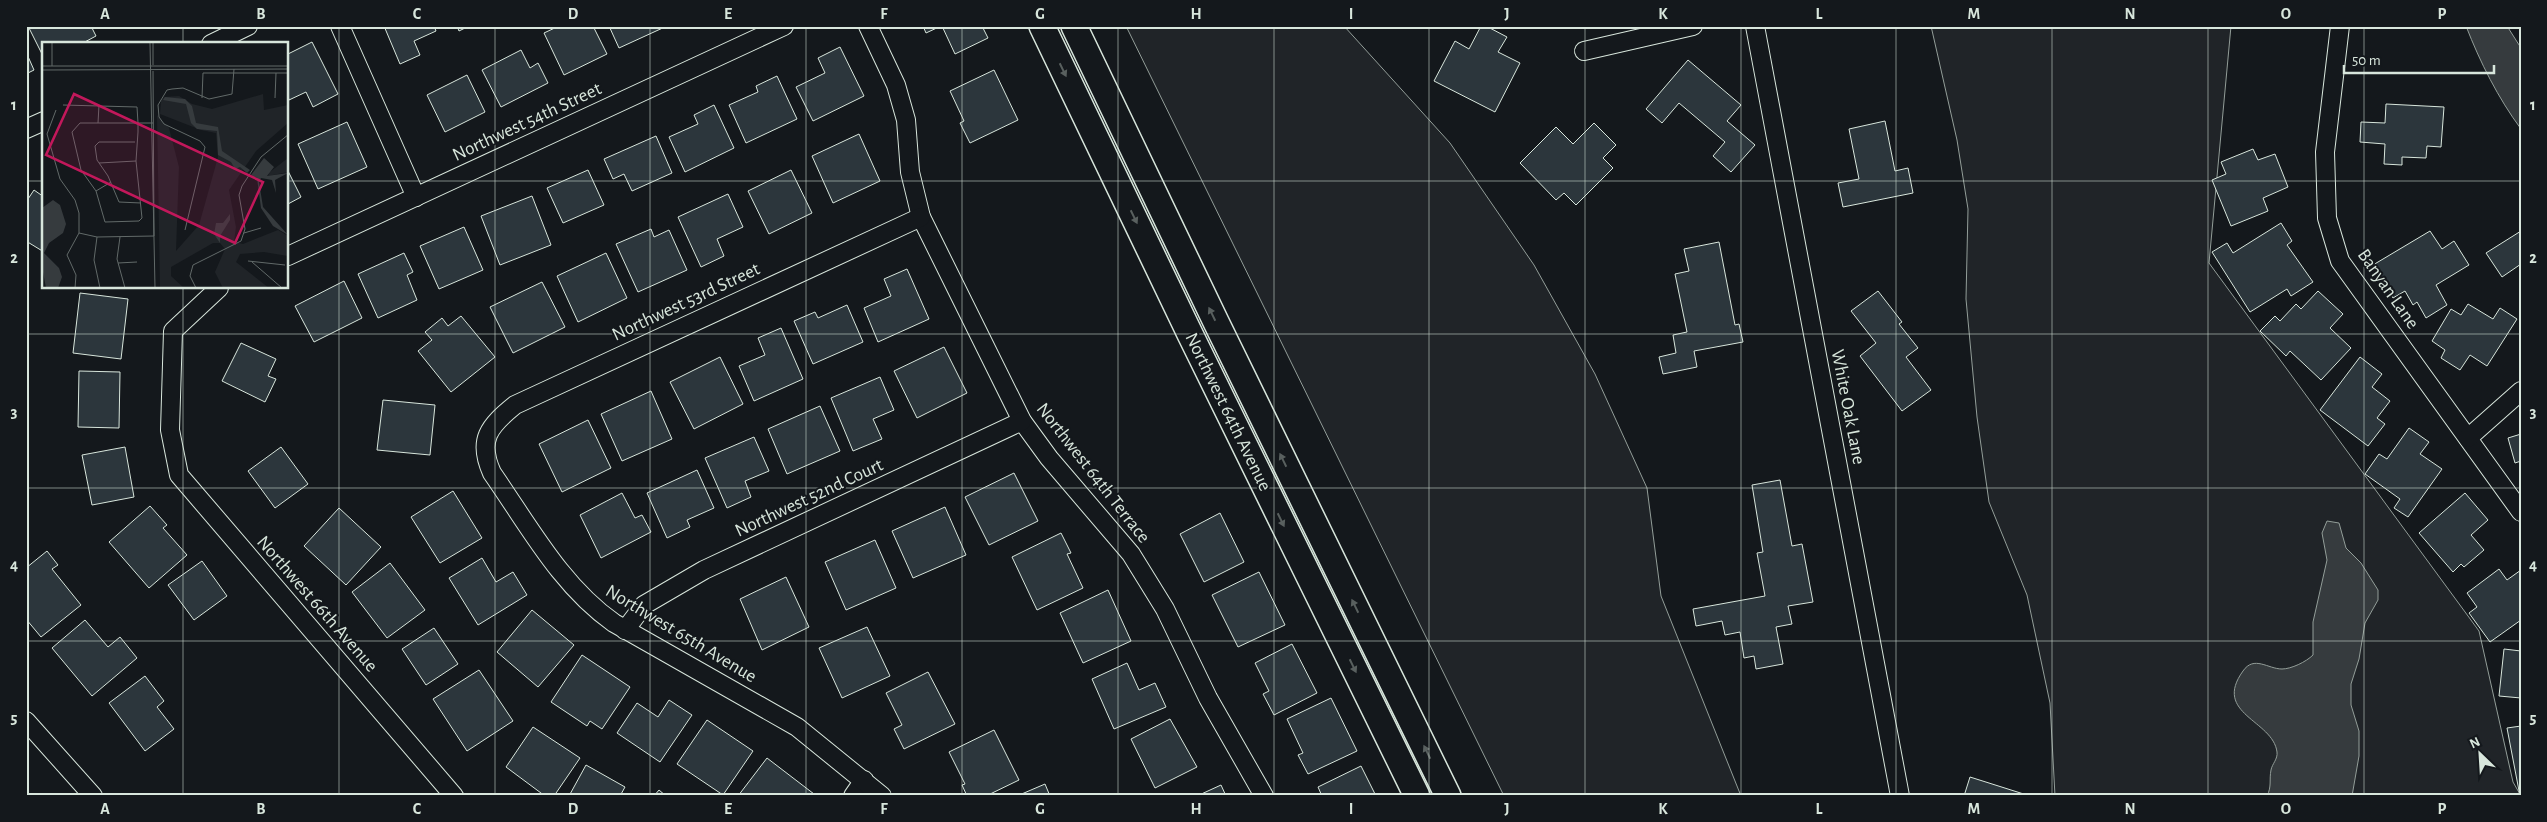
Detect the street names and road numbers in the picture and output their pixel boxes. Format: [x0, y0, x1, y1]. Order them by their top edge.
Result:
street label: Northwest 54th Street [450, 79, 604, 165]
street label: Banyan Lane [2354, 246, 2422, 332]
street label: Northwest 53rd Street [609, 259, 763, 345]
street label: Northwest 64th Avenue [1181, 330, 1275, 494]
street label: White Oak Lane [1828, 348, 1868, 466]
street label: Northwest 64th Terrace [1033, 399, 1153, 547]
street label: Northwest 52nd Court [732, 455, 886, 541]
street label: Northwest 66th Avenue [253, 532, 381, 676]
street label: Northwest 65th Avenue [602, 581, 760, 687]

